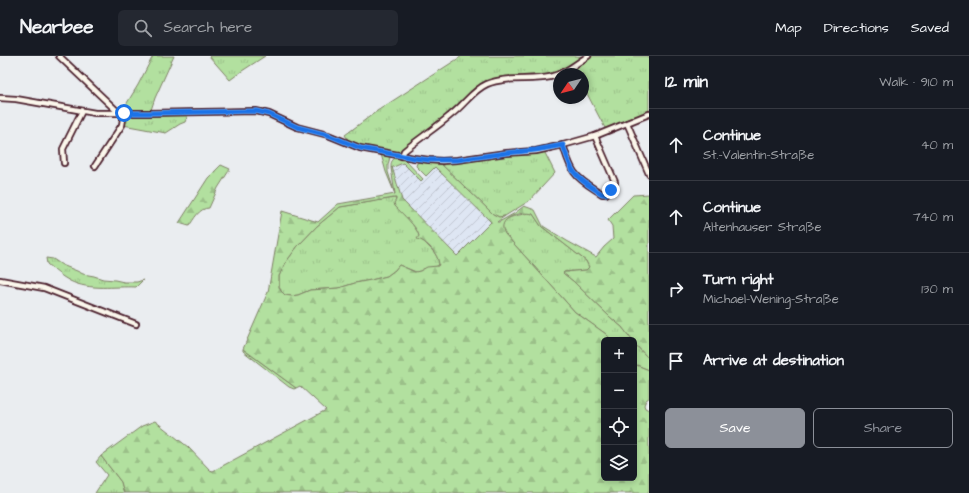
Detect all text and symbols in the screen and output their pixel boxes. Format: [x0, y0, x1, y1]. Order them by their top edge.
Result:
search box [118, 10, 398, 46]
text: Nearbee [20, 14, 94, 41]
icon: search [132, 17, 154, 39]
text: Search here [164, 17, 252, 38]
text: Map [775, 18, 802, 38]
text: Directions [824, 18, 889, 38]
text: Saved [911, 18, 949, 38]
north arrow [553, 68, 589, 104]
text: 12 min [665, 70, 708, 94]
text: Walk · 910 m [879, 73, 953, 91]
route start [115, 104, 133, 122]
text: Continue [703, 125, 761, 146]
icon: ahead [665, 134, 687, 156]
text: 40 m [921, 136, 953, 154]
text: St.-Valentin-Straße [703, 146, 814, 164]
route end [602, 181, 620, 199]
text: Continue [703, 197, 761, 218]
icon: ahead [665, 206, 687, 228]
text: 740 m [913, 208, 953, 226]
text: Altenhauser Straße [703, 218, 821, 236]
text: Turn right [703, 269, 774, 290]
icon: right [665, 278, 687, 300]
text: 130 m [921, 280, 953, 298]
text: Michael-Wening-Straße [703, 290, 839, 308]
map controls [601, 337, 637, 481]
button: + [601, 337, 637, 373]
icon: arrive [665, 350, 687, 372]
text: Arrive at destination [703, 350, 844, 371]
button: − [601, 373, 637, 409]
button: Save [665, 408, 805, 448]
button: Share [813, 408, 953, 448]
button: locate [601, 409, 637, 445]
button: layers [601, 445, 637, 481]

